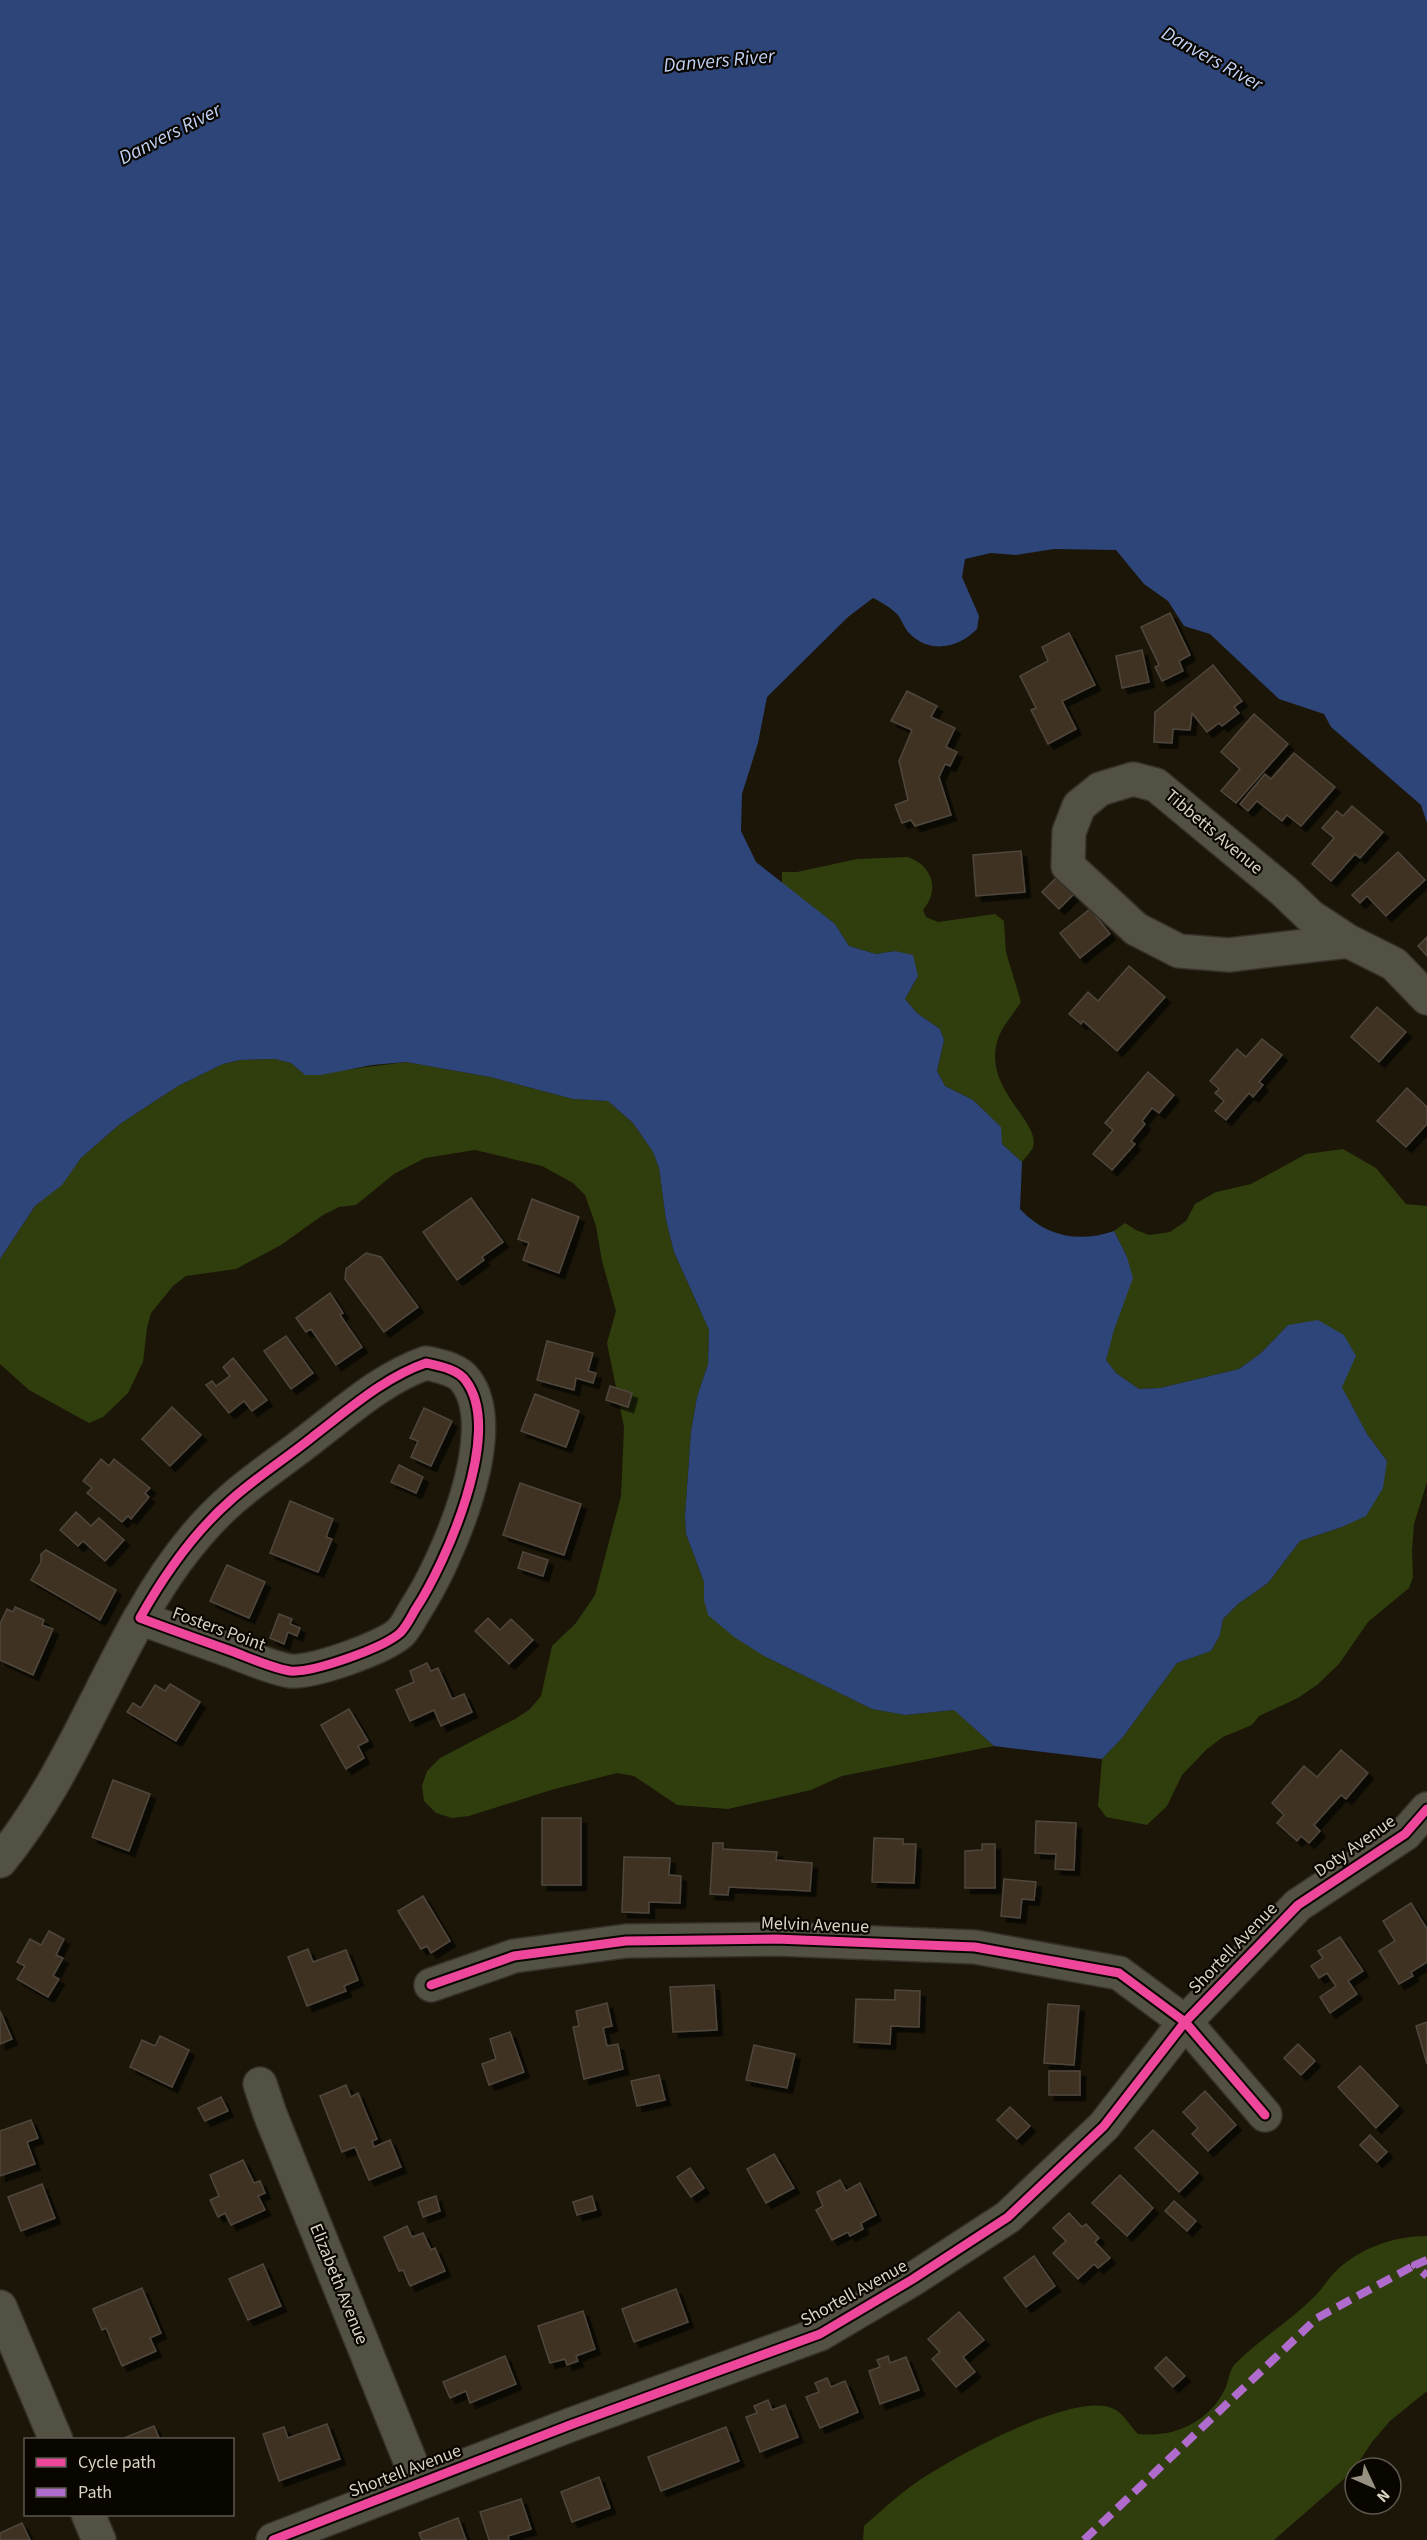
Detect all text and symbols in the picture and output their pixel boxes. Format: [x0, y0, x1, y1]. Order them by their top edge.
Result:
water label: Danvers River [1156, 20, 1269, 99]
water label: Danvers River [662, 42, 777, 80]
water label: Danvers River [114, 96, 227, 172]
street label: Tibbetts Avenue [1160, 784, 1268, 881]
street label: Fosters Point [169, 1601, 269, 1657]
street label: Doty Avenue [1309, 1809, 1401, 1883]
street label: Shortell Avenue [1183, 1897, 1283, 1999]
street label: Melvin Avenue [760, 1911, 870, 1939]
street label: Elizabeth Avenue [303, 2220, 375, 2348]
street label: Shortell Avenue [796, 2253, 912, 2333]
legend [24, 2438, 234, 2516]
street label: Shortell Avenue [345, 2438, 465, 2504]
text: Cycle path [78, 2450, 156, 2475]
north arrow [1343, 2456, 1403, 2516]
text: Path [78, 2480, 112, 2505]
text: N [1371, 2484, 1395, 2507]

